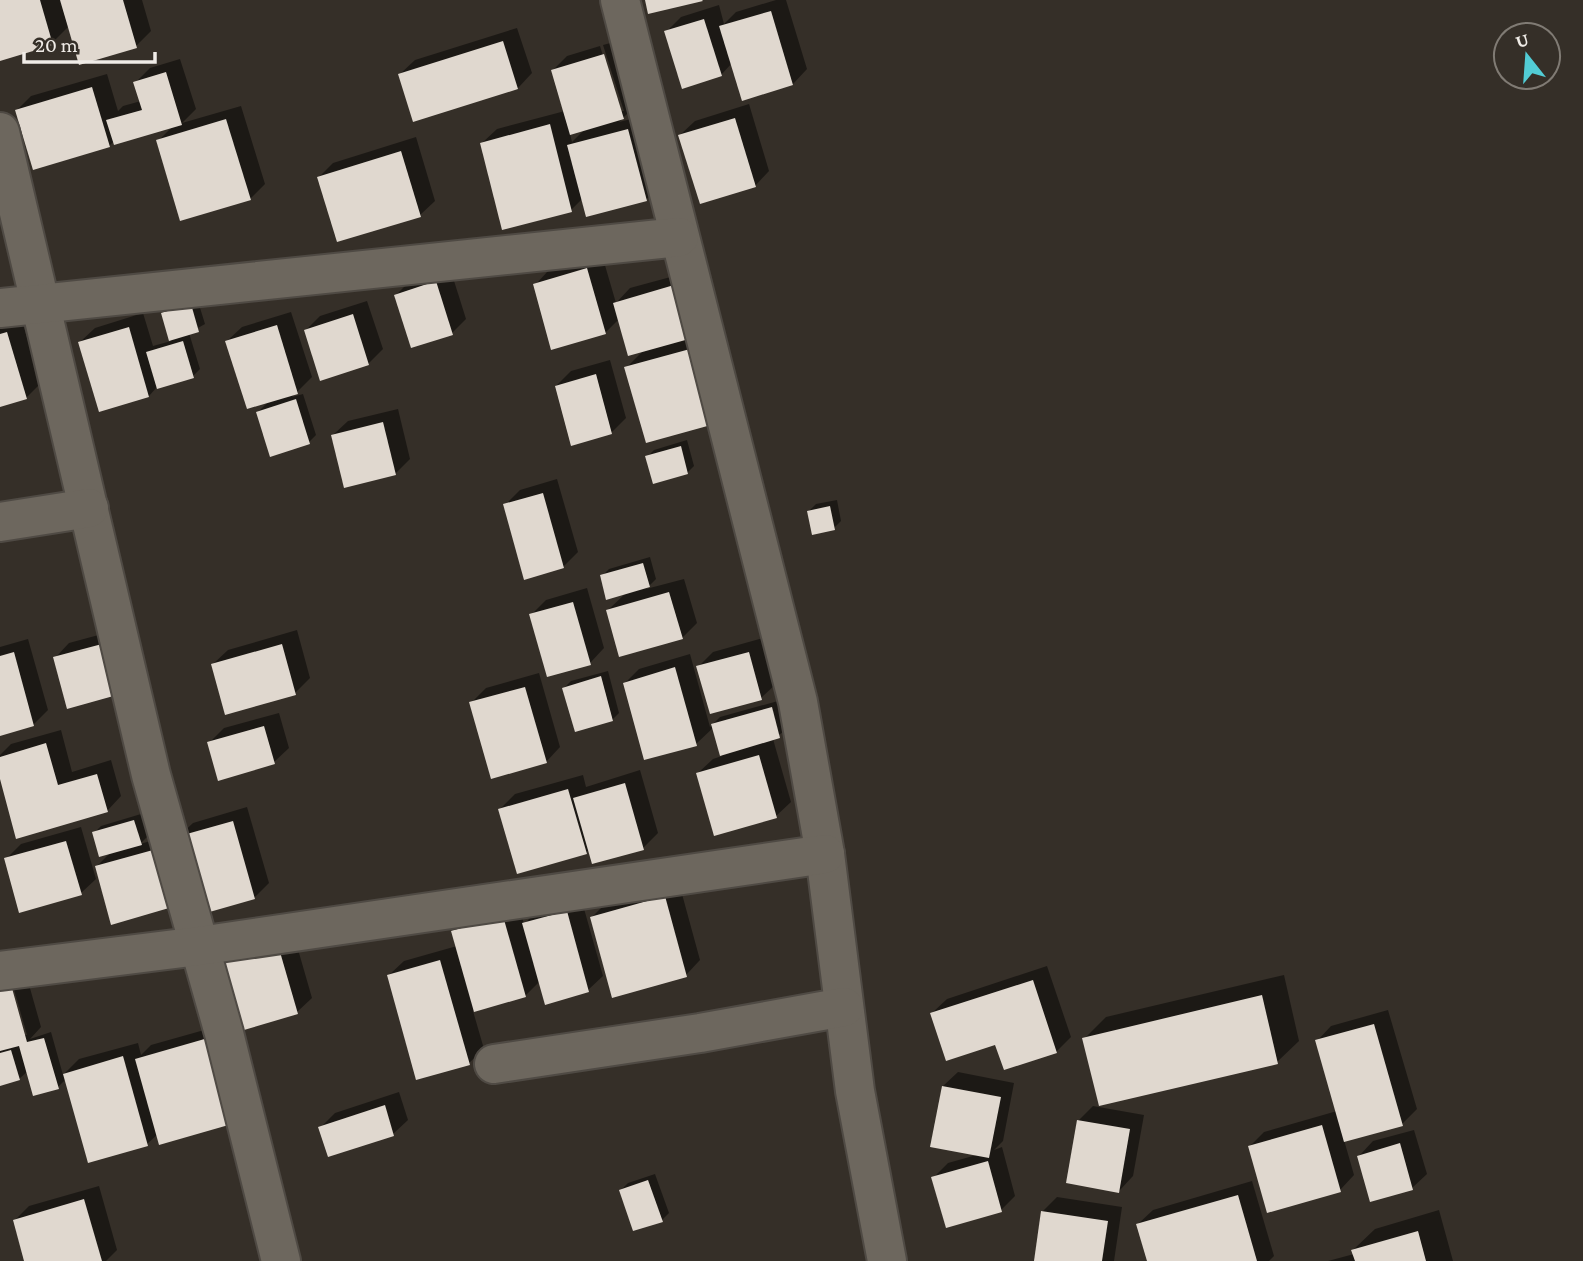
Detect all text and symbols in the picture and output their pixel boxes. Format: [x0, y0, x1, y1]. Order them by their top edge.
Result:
scale bar [24, 21, 156, 65]
north arrow [1492, 21, 1562, 91]
text: U [1513, 28, 1531, 52]
text: 20 m [35, 33, 78, 57]

